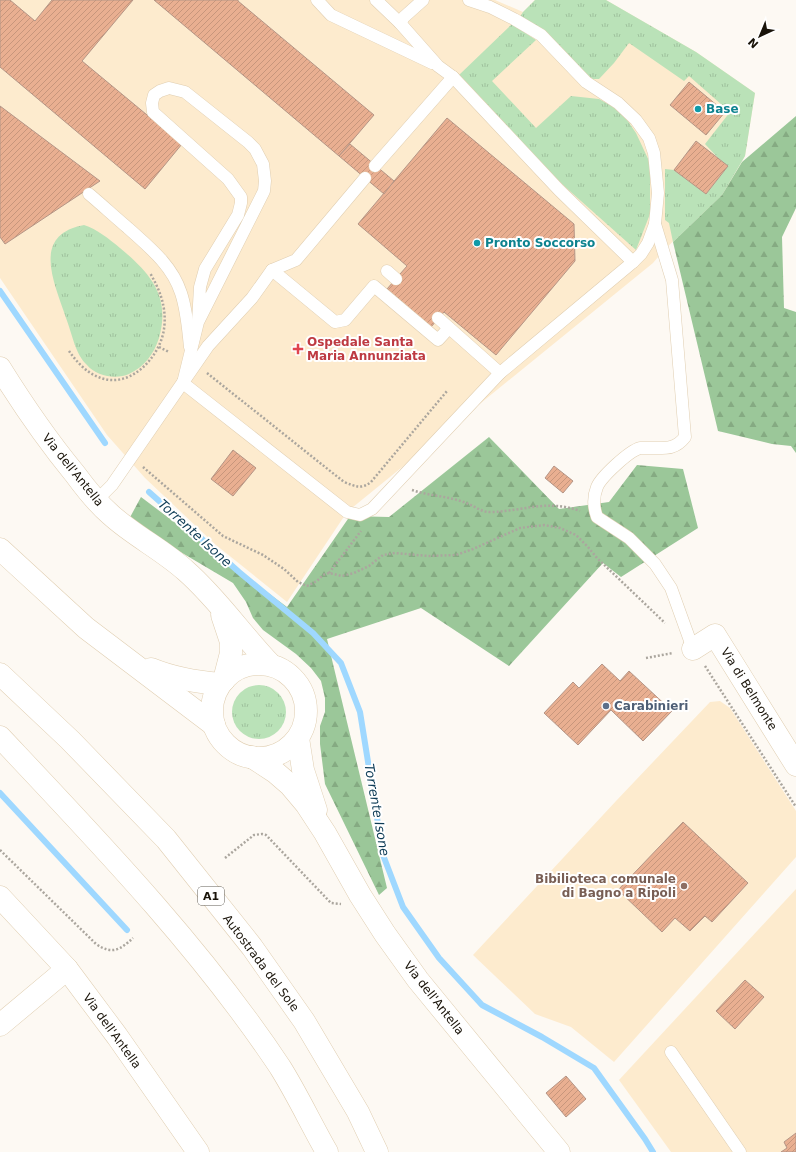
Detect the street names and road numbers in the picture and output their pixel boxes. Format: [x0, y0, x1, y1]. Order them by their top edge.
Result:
street label: Via dell'Antella [39, 431, 107, 509]
street label: Via di Belmonte [718, 645, 780, 733]
road number: A1 [198, 887, 224, 905]
street label: Autostrada del Sole [220, 912, 302, 1014]
street label: Via dell'Antella [401, 958, 467, 1038]
street label: Via dell'Antella [80, 991, 144, 1071]

